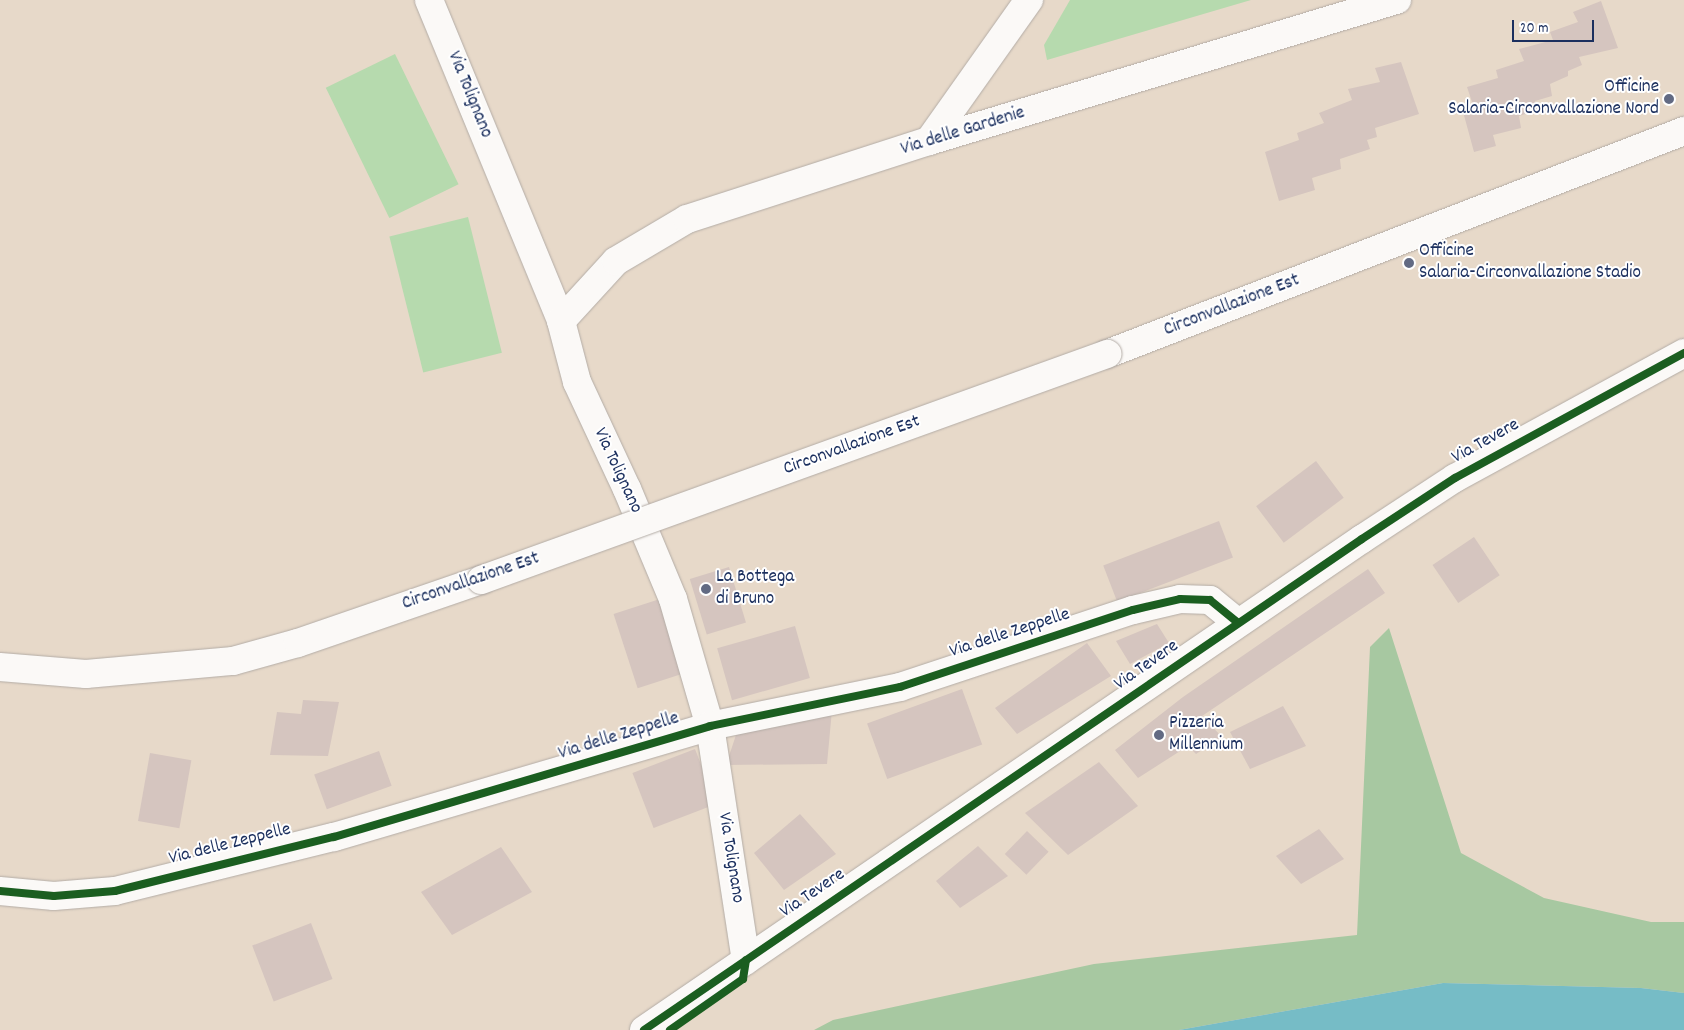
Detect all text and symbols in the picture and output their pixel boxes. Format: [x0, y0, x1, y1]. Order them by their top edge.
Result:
scale bar [1514, 10, 1596, 42]
text: 20 m [1520, 18, 1548, 40]
street label: Via Tolignano [441, 48, 497, 142]
place label: Officine Salaria-Circonvallazione Nord [1448, 77, 1659, 121]
marker: Officine Salaria-Circonvallazione Nord [1663, 93, 1675, 105]
street label: Via delle Gardenie [898, 102, 1028, 162]
place label: Officine Salaria-Circonvallazione Stadio [1419, 241, 1641, 285]
marker: Officine Salaria-Circonvallazione Stadio [1403, 257, 1415, 269]
street label: Circonvallazione Est [1161, 270, 1303, 342]
street label: Circonvallazione Est [781, 411, 923, 481]
street label: Via Tevere [1448, 414, 1524, 470]
street label: Via Tolignano [587, 425, 647, 517]
street label: Circonvallazione Est [399, 548, 543, 616]
place label: La Bottega di Bruno [716, 567, 794, 611]
marker: La Bottega di Bruno [700, 583, 712, 595]
street label: Via delle Zeppelle [947, 604, 1073, 664]
street label: Via Tevere [1110, 636, 1184, 696]
street label: Via delle Zeppelle [556, 708, 682, 766]
place label: Pizzeria Millennium [1169, 713, 1243, 757]
marker: Pizzeria Millennium [1153, 729, 1165, 741]
street label: Via Tolignano [712, 811, 748, 905]
street label: Via delle Zeppelle [167, 819, 293, 871]
street label: Via Tevere [776, 864, 850, 924]

